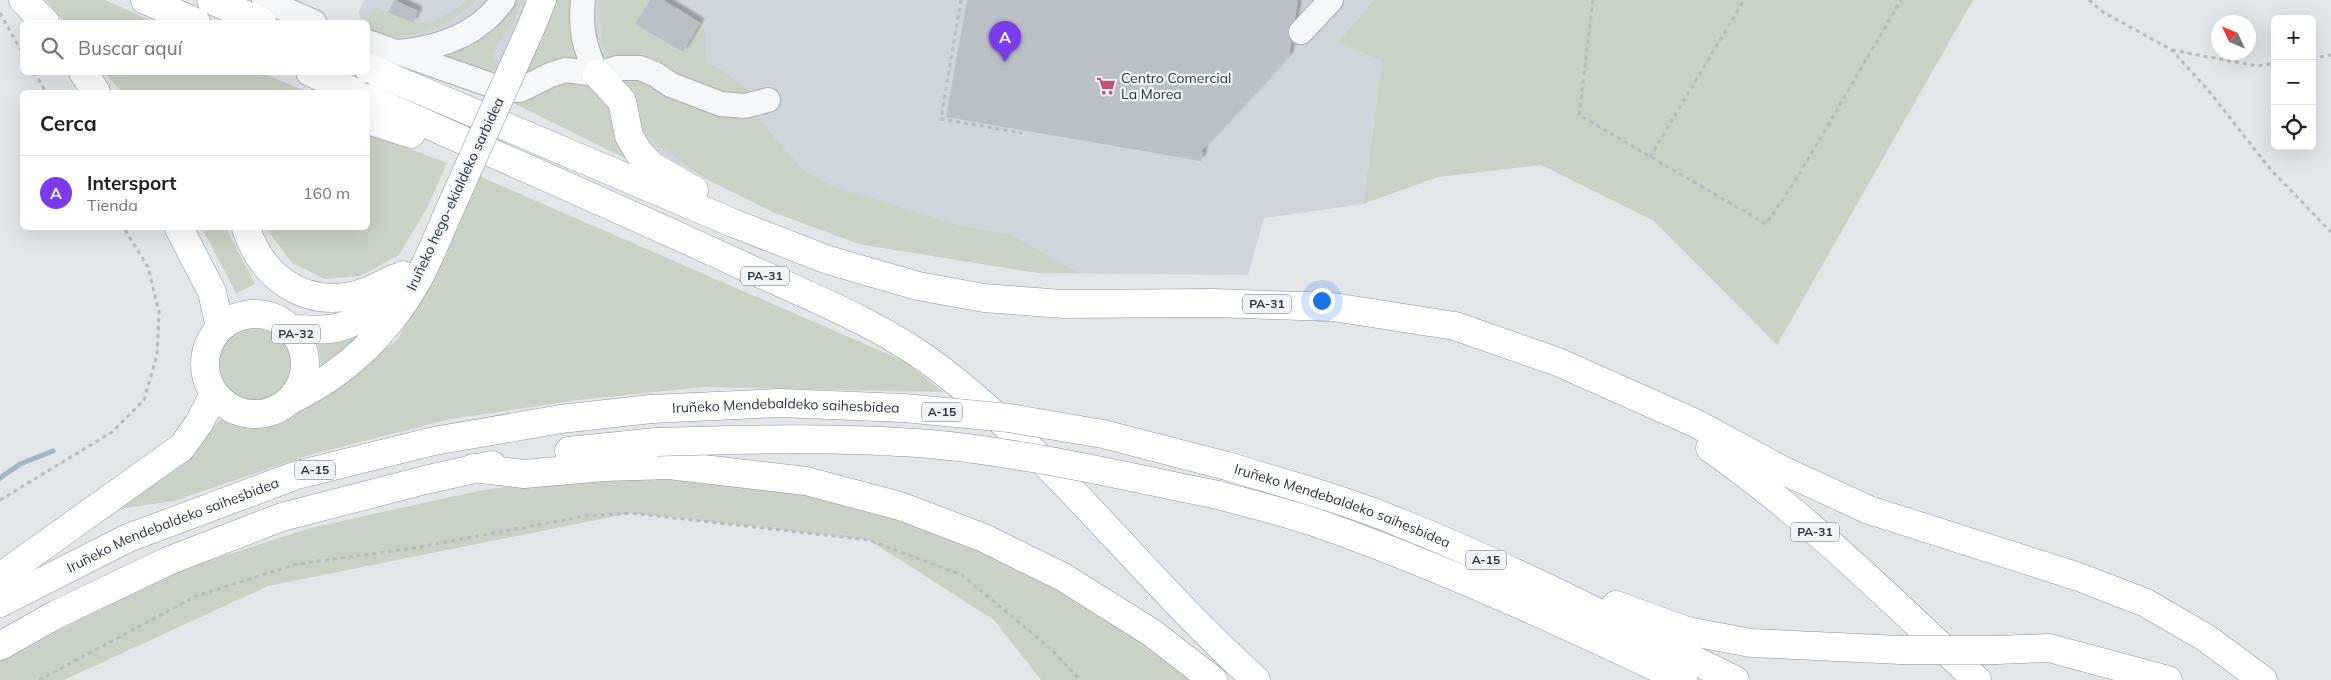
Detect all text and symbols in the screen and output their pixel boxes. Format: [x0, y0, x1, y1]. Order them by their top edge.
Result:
north arrow [2211, 15, 2256, 60]
map controls [2271, 15, 2316, 150]
button: + [2271, 15, 2316, 60]
search box [20, 20, 370, 75]
pin: A [989, 21, 1021, 62]
icon: search [38, 34, 66, 62]
text: Buscar aquí [78, 36, 182, 60]
button: − [2271, 60, 2316, 105]
place label: Centro Comercial La Morea [1121, 69, 1231, 103]
supermarket icon: Centro Comercial La Morea [1095, 75, 1117, 97]
street label: Iruñeko hego-ekialdeko sarbidea [402, 95, 508, 293]
button: locate [2271, 105, 2316, 150]
text: Cerca [40, 110, 97, 136]
text: Intersport [87, 171, 177, 195]
text: A [50, 183, 62, 203]
text: 160 m [303, 183, 350, 203]
text: Tienda [87, 195, 138, 215]
road number: PA-31 [741, 266, 789, 286]
your location [1309, 288, 1335, 314]
road number: PA-31 [1243, 294, 1291, 314]
road number: PA-32 [272, 324, 320, 344]
street label: Iruñeko Mendebaldeko saihesbidea [672, 394, 900, 417]
road number: A-15 [922, 402, 962, 422]
road number: A-15 [295, 460, 335, 480]
street label: Iruñeko Mendebaldeko saihesbidea [1232, 460, 1453, 552]
street label: Iruñeko Mendebaldeko saihesbidea [64, 474, 281, 577]
road number: PA-31 [1791, 522, 1839, 542]
road number: A-15 [1466, 550, 1506, 570]

